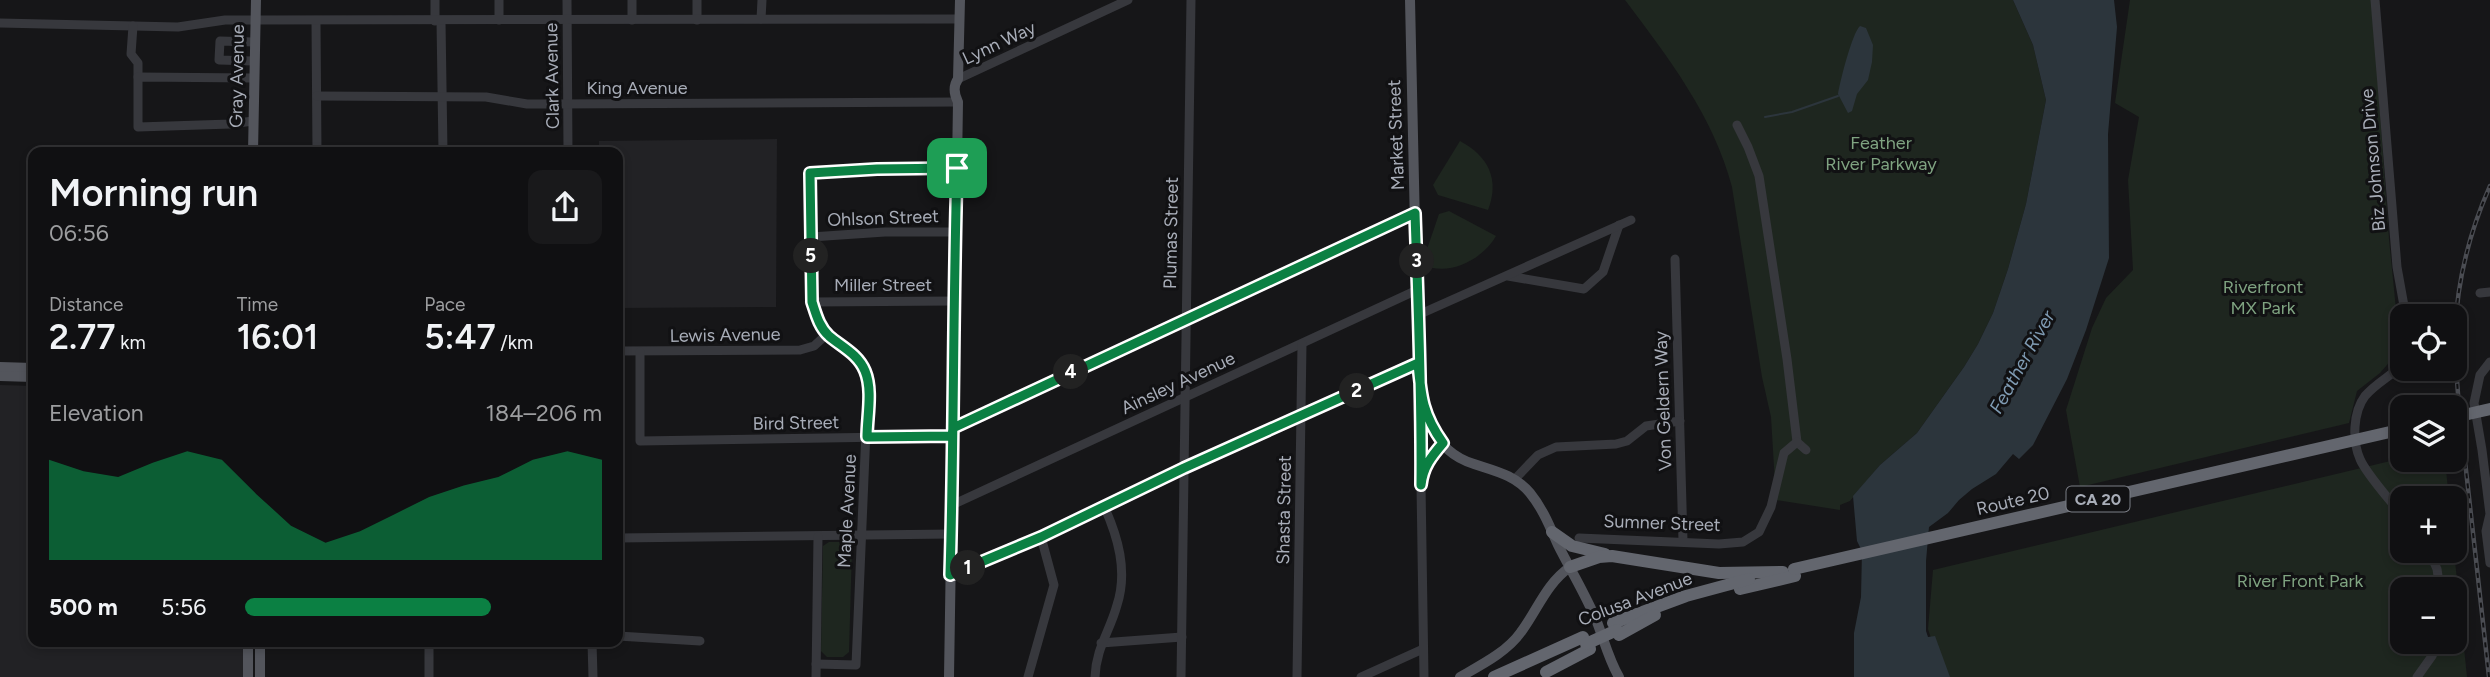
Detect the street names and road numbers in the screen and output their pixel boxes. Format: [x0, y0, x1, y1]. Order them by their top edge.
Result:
street label: Lynn Way [959, 16, 1040, 70]
street label: Clark Avenue [540, 23, 564, 129]
street label: Gray Avenue [225, 24, 249, 128]
street label: King Avenue [586, 77, 688, 99]
street label: Market Street [1383, 79, 1409, 191]
street label: Biz Johnson Drive [2356, 88, 2390, 232]
street label: Plumas Street [1159, 177, 1183, 289]
street label: Ohlson Street [827, 205, 939, 231]
street label: Miller Street [834, 274, 932, 296]
street label: Lewis Avenue [669, 323, 781, 347]
street label: Von Geldern Way [1650, 330, 1676, 471]
street label: Ainsley Avenue [1118, 347, 1239, 419]
street label: Bird Street [752, 411, 840, 435]
street label: Maple Avenue [833, 453, 861, 569]
street label: Shasta Street [1272, 455, 1296, 565]
street label: Route 20 [1974, 482, 2052, 520]
road number: CA 20 [2066, 486, 2130, 512]
street label: Sumner Street [1603, 510, 1721, 536]
street label: Colusa Avenue [1575, 567, 1695, 631]

